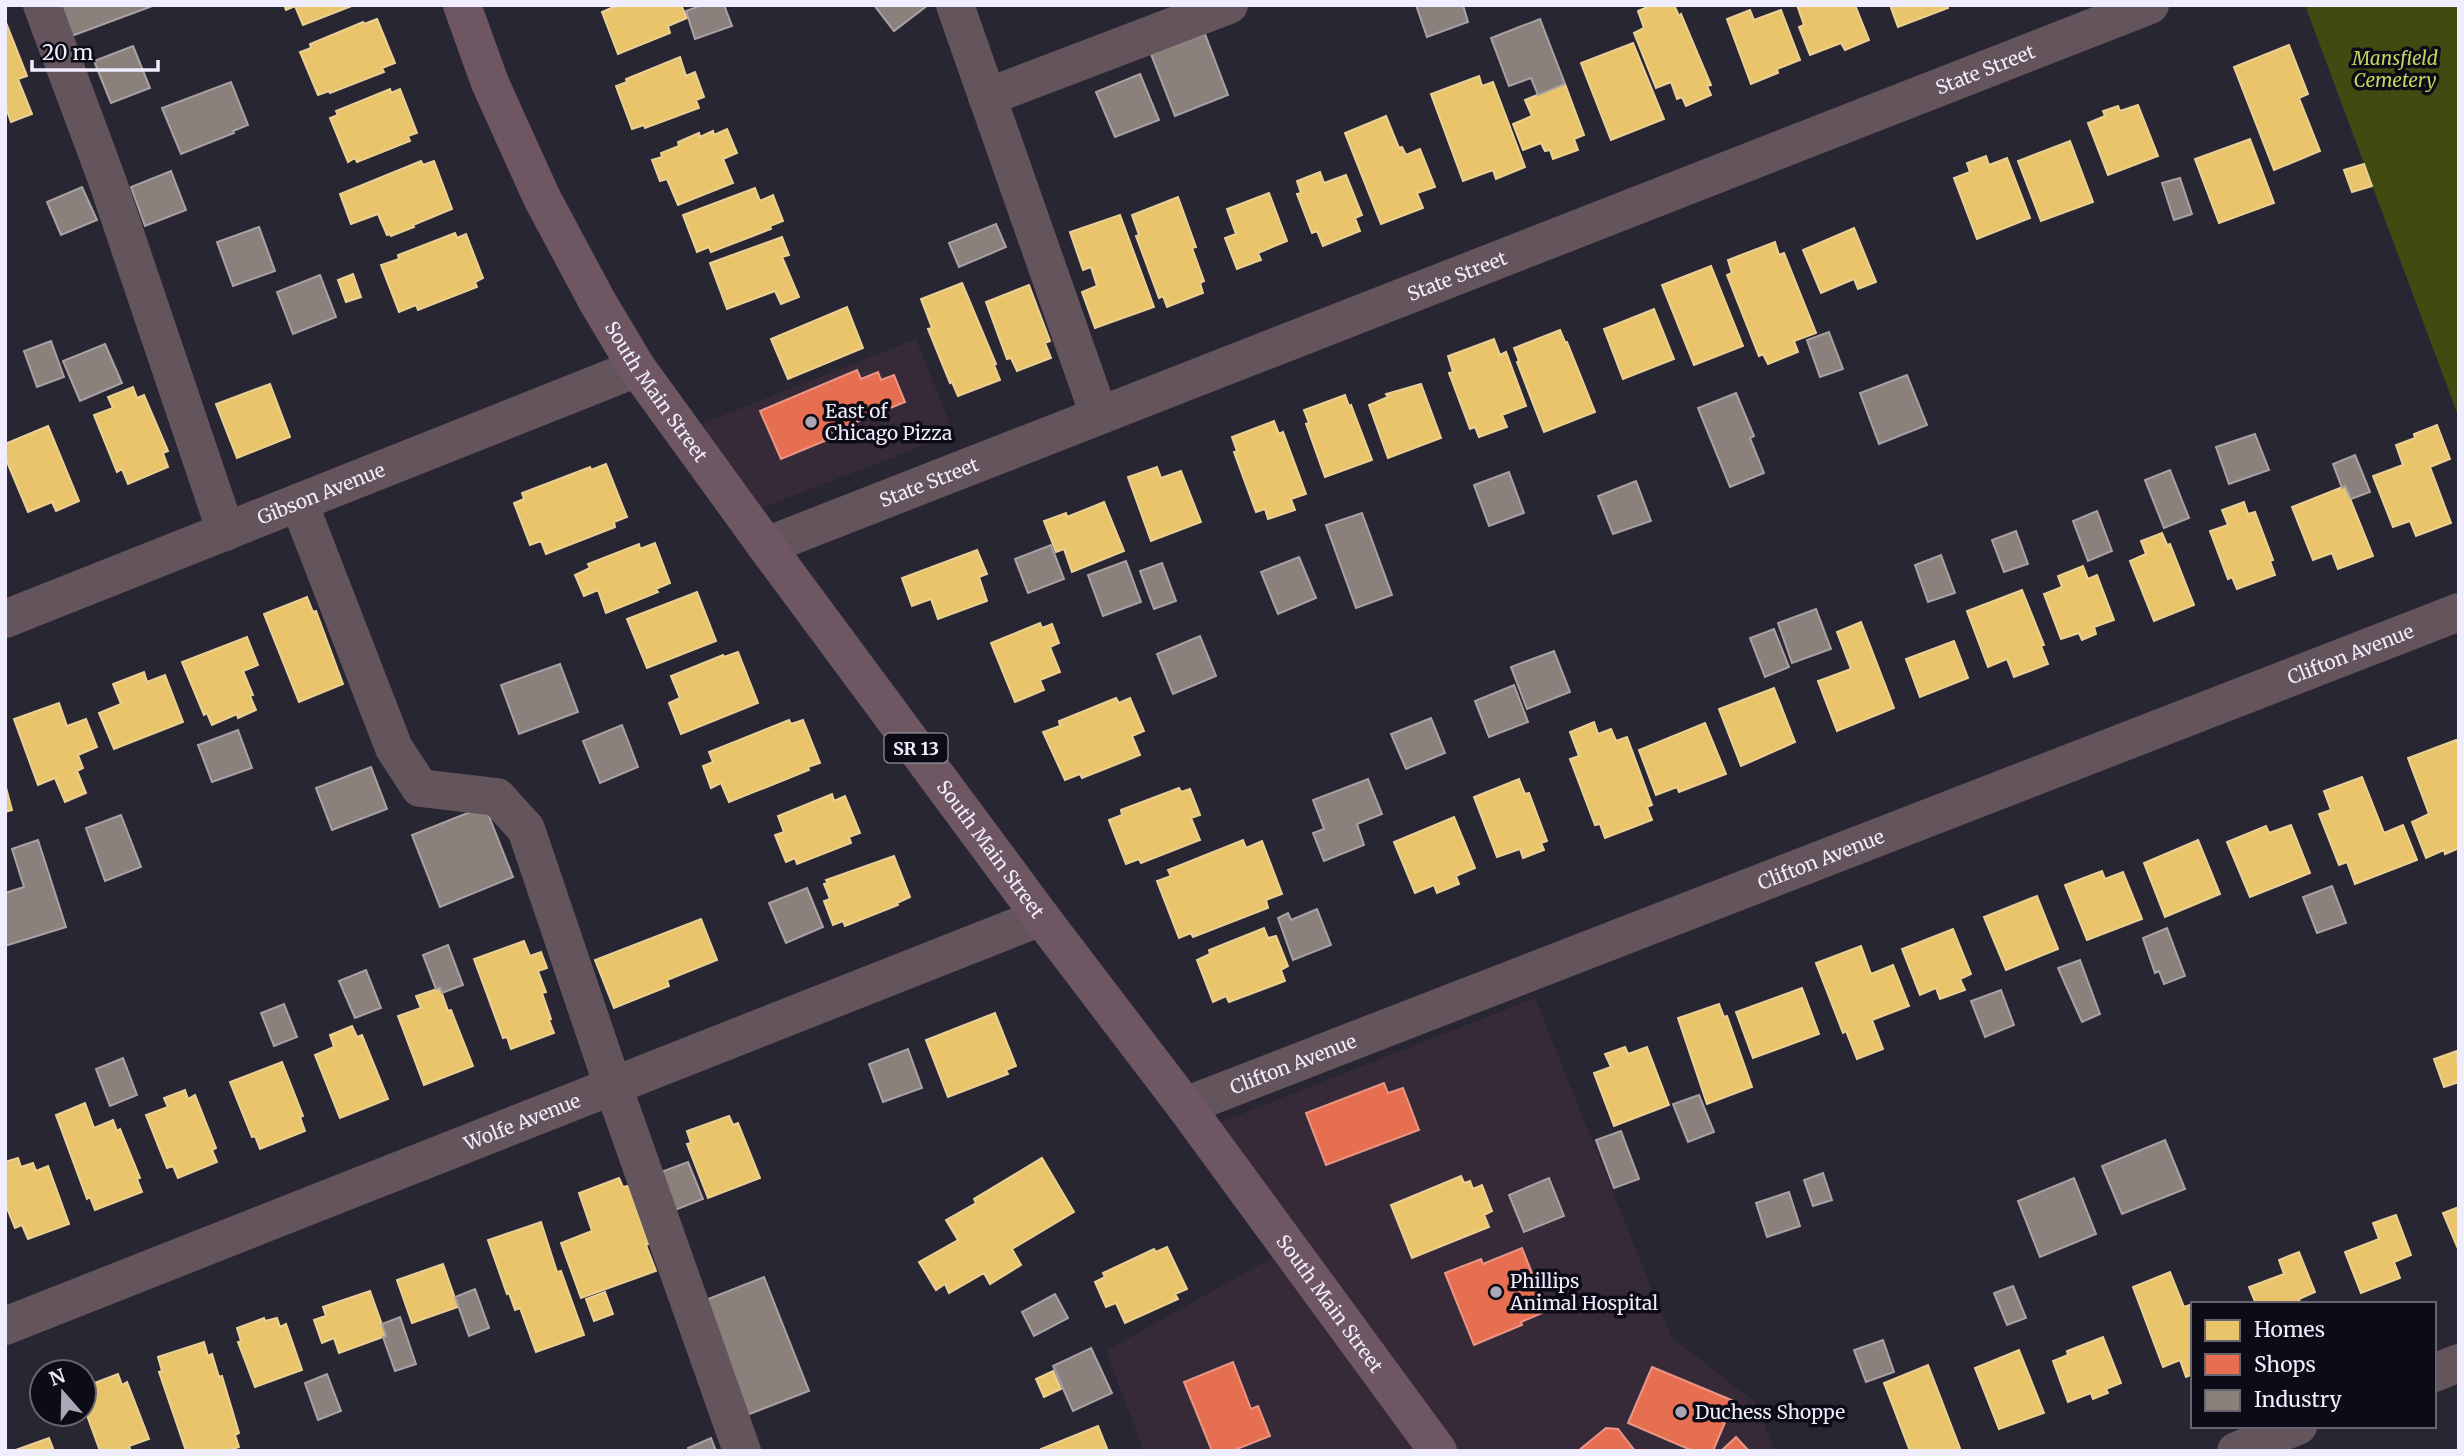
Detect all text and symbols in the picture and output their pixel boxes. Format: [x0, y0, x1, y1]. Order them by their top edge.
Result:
scale bar [32, 28, 158, 72]
text: 20 m [42, 39, 94, 66]
street label: State Street [1932, 39, 2039, 100]
park label: Mansfield Cemetery [2351, 46, 2438, 92]
street label: State Street [1404, 245, 1511, 306]
street label: South Main Street [600, 317, 713, 467]
place label: East of Chicago Pizza [825, 399, 952, 445]
marker: East of Chicago Pizza [803, 414, 819, 430]
street label: State Street [876, 452, 983, 513]
street label: Gibson Avenue [254, 457, 388, 530]
street label: Clifton Avenue [2284, 619, 2417, 689]
road number: SR 13 [884, 734, 948, 762]
street label: South Main Street [932, 776, 1050, 923]
street label: Clifton Avenue [1754, 824, 1888, 895]
street label: Clifton Avenue [1226, 1029, 1360, 1099]
street label: Wolfe Avenue [460, 1088, 584, 1156]
street label: South Main Street [1271, 1230, 1389, 1378]
place label: Phillips Animal Hospital [1509, 1269, 1658, 1315]
marker: Phillips Animal Hospital [1488, 1284, 1504, 1300]
legend [2191, 1302, 2436, 1428]
text: Homes [2254, 1316, 2325, 1343]
text: Shops [2254, 1351, 2316, 1378]
north arrow [28, 1358, 98, 1428]
text: N [46, 1363, 68, 1391]
text: Industry [2254, 1386, 2343, 1413]
place label: Duchess Shoppe [1695, 1400, 1845, 1424]
marker: Duchess Shoppe [1673, 1404, 1689, 1420]

